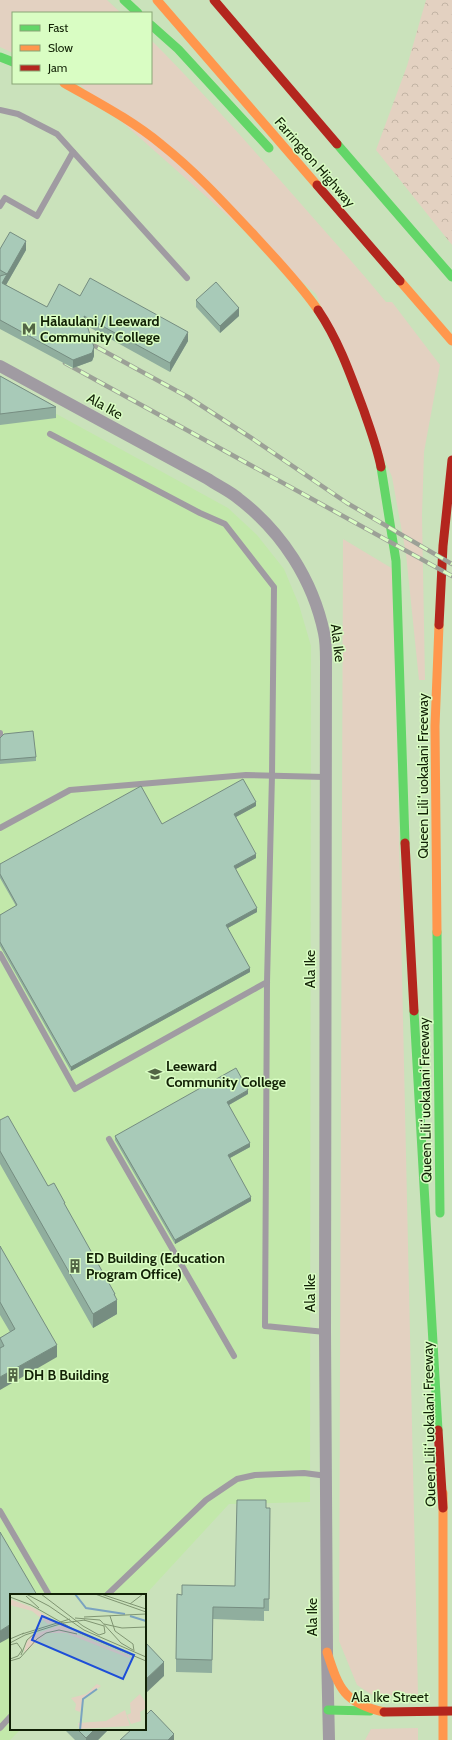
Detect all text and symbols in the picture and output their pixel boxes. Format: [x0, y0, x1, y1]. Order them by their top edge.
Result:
legend [12, 12, 152, 84]
text: Fast [48, 20, 68, 35]
text: Slow [48, 40, 73, 55]
text: Jam [47, 60, 67, 75]
street label: Farrington Highway [271, 113, 359, 211]
place label: Hālaulani / Leeward Community College [40, 312, 160, 346]
metro station icon: Hālaulani / Leeward Community College [21, 321, 37, 337]
street label: Ala Ike [84, 389, 126, 423]
street label: Ala Ike [327, 623, 349, 663]
street label: Queen Liliʻuokalani Freeway [414, 693, 432, 859]
street label: Ala Ike [301, 950, 319, 988]
street label: Queen Liliʻuokalani Freeway [415, 1017, 435, 1183]
place label: Leeward Community College [166, 1057, 286, 1091]
school or university icon: Leeward Community College [147, 1066, 163, 1082]
place label: ED Building (Education Program Office) [86, 1249, 225, 1283]
building icon: ED Building (Education Program Office) [67, 1258, 83, 1274]
street label: Ala Ike [301, 1274, 319, 1312]
street label: Queen Liliʻuokalani Freeway [419, 1341, 439, 1507]
place label: DH B Building [24, 1366, 109, 1384]
building icon: DH B Building [5, 1367, 21, 1383]
inset map [10, 1594, 146, 1730]
street label: Ala Ike [303, 1598, 321, 1636]
street label: Ala Ike Street [351, 1688, 429, 1706]

